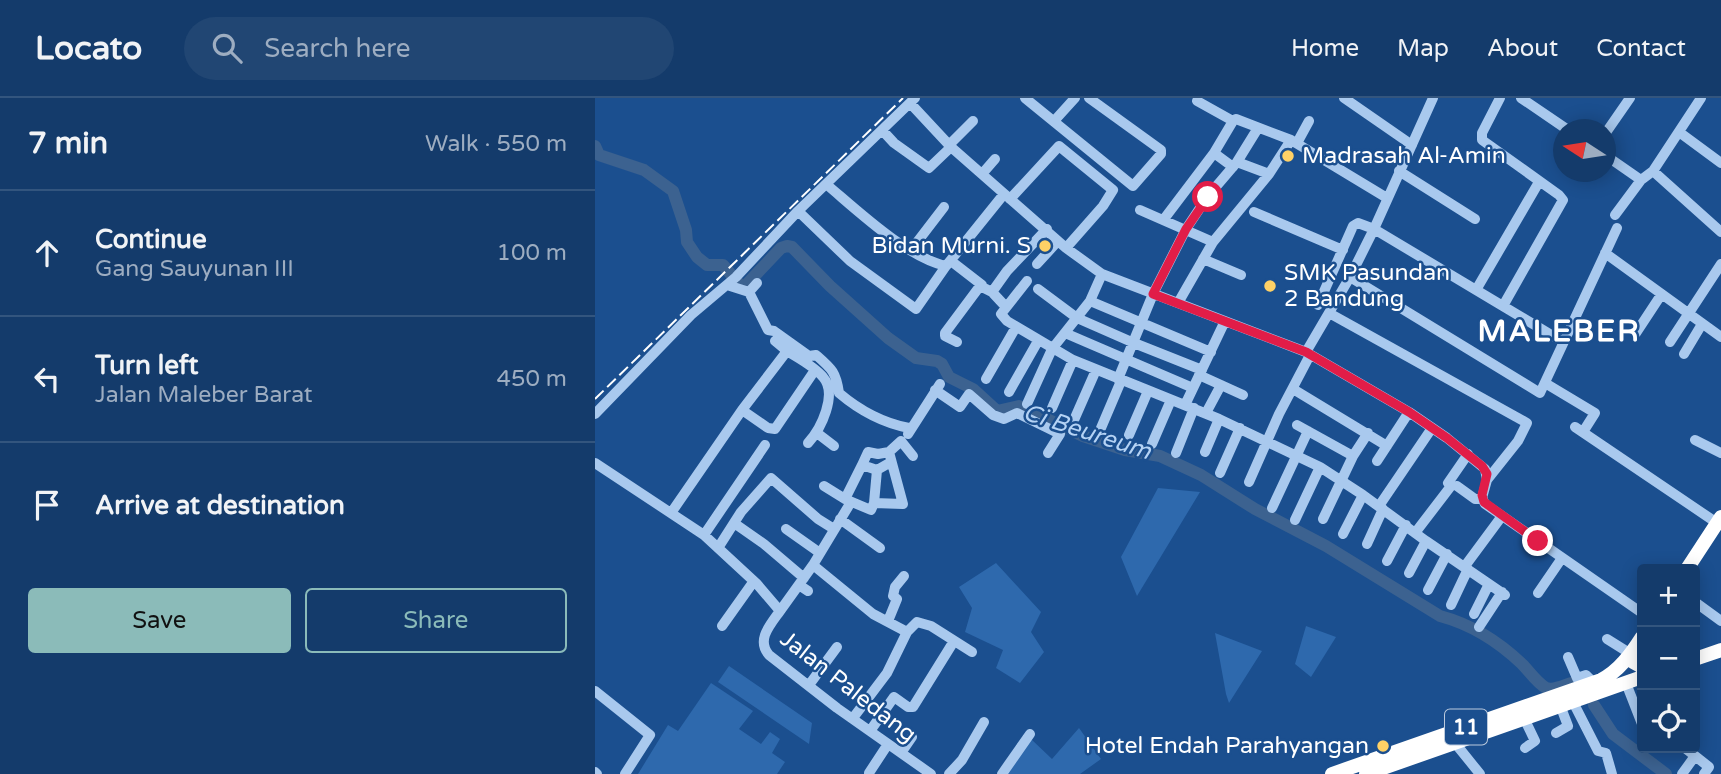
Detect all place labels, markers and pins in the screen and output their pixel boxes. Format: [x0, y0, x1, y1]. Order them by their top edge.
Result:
place label: Madrasah Al-Amin [1302, 142, 1506, 170]
marker: Madrasah Al-Amin [1280, 148, 1296, 164]
place label: Bidan Murni. S [871, 232, 1031, 260]
marker: Bidan Murni. S [1037, 238, 1053, 254]
place label: SMK Pasundan 2 Bandung [1284, 259, 1450, 313]
marker: SMK Pasundan 2 Bandung [1262, 278, 1278, 294]
place label: Hotel Endah Parahyangan [1085, 732, 1369, 760]
marker: Hotel Endah Parahyangan [1375, 738, 1391, 754]

